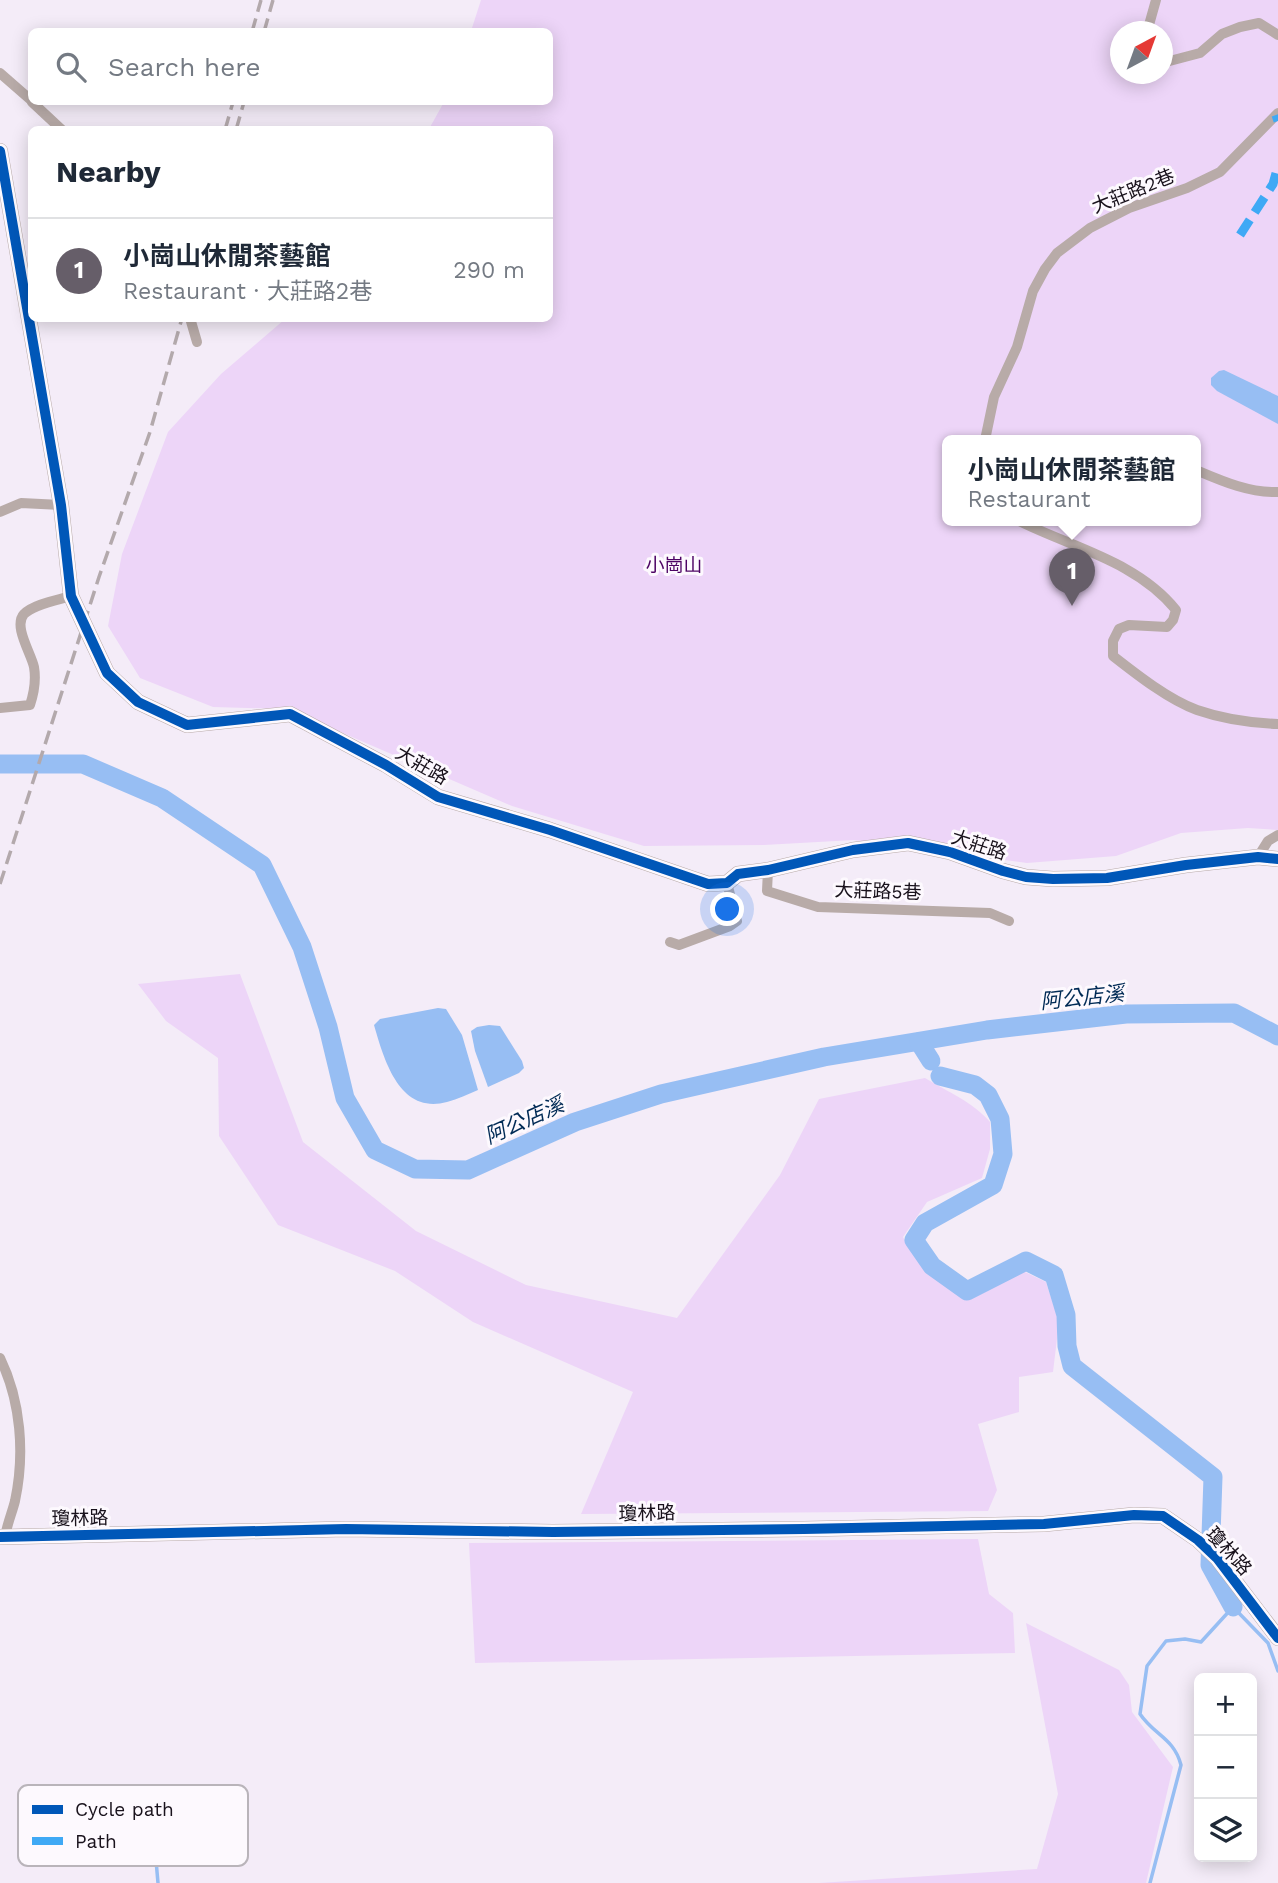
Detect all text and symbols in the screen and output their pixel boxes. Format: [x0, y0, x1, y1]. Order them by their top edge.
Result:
north arrow [1110, 21, 1173, 84]
search box [28, 28, 553, 105]
icon: search [52, 48, 90, 86]
text: Search here [108, 52, 260, 82]
text: Nearby [56, 154, 161, 189]
street label: 大莊路2巷 [1088, 164, 1178, 218]
text: 小崗山休閒茶藝館 [123, 241, 331, 271]
text: 1 [74, 257, 84, 284]
text: 290 m [453, 257, 525, 284]
text: Restaurant · 大莊路2巷 [123, 278, 372, 305]
popup [942, 435, 1201, 526]
text: 小崗山休閒茶藝館 [967, 455, 1176, 485]
text: Restaurant [967, 486, 1090, 513]
pin: 1 [1049, 548, 1095, 606]
park label: 小崗山 [645, 554, 703, 577]
street label: 大莊路 [392, 741, 452, 789]
street label: 大莊路 [948, 825, 1010, 865]
street label: 大莊路5巷 [834, 878, 922, 904]
your location [710, 892, 744, 926]
water label: 阿公店溪 [1039, 980, 1128, 1014]
water label: 阿公店溪 [481, 1090, 570, 1149]
street label: 瓊林路 [618, 1501, 676, 1525]
street label: 瓊林路 [51, 1506, 109, 1530]
street label: 瓊林路 [1201, 1522, 1257, 1580]
map controls [1194, 1673, 1257, 1862]
button: + [1194, 1673, 1257, 1736]
button: − [1194, 1736, 1257, 1799]
legend [18, 1785, 248, 1866]
text: Cycle path [75, 1798, 174, 1821]
button: layers [1194, 1799, 1257, 1862]
text: Path [75, 1830, 117, 1853]

